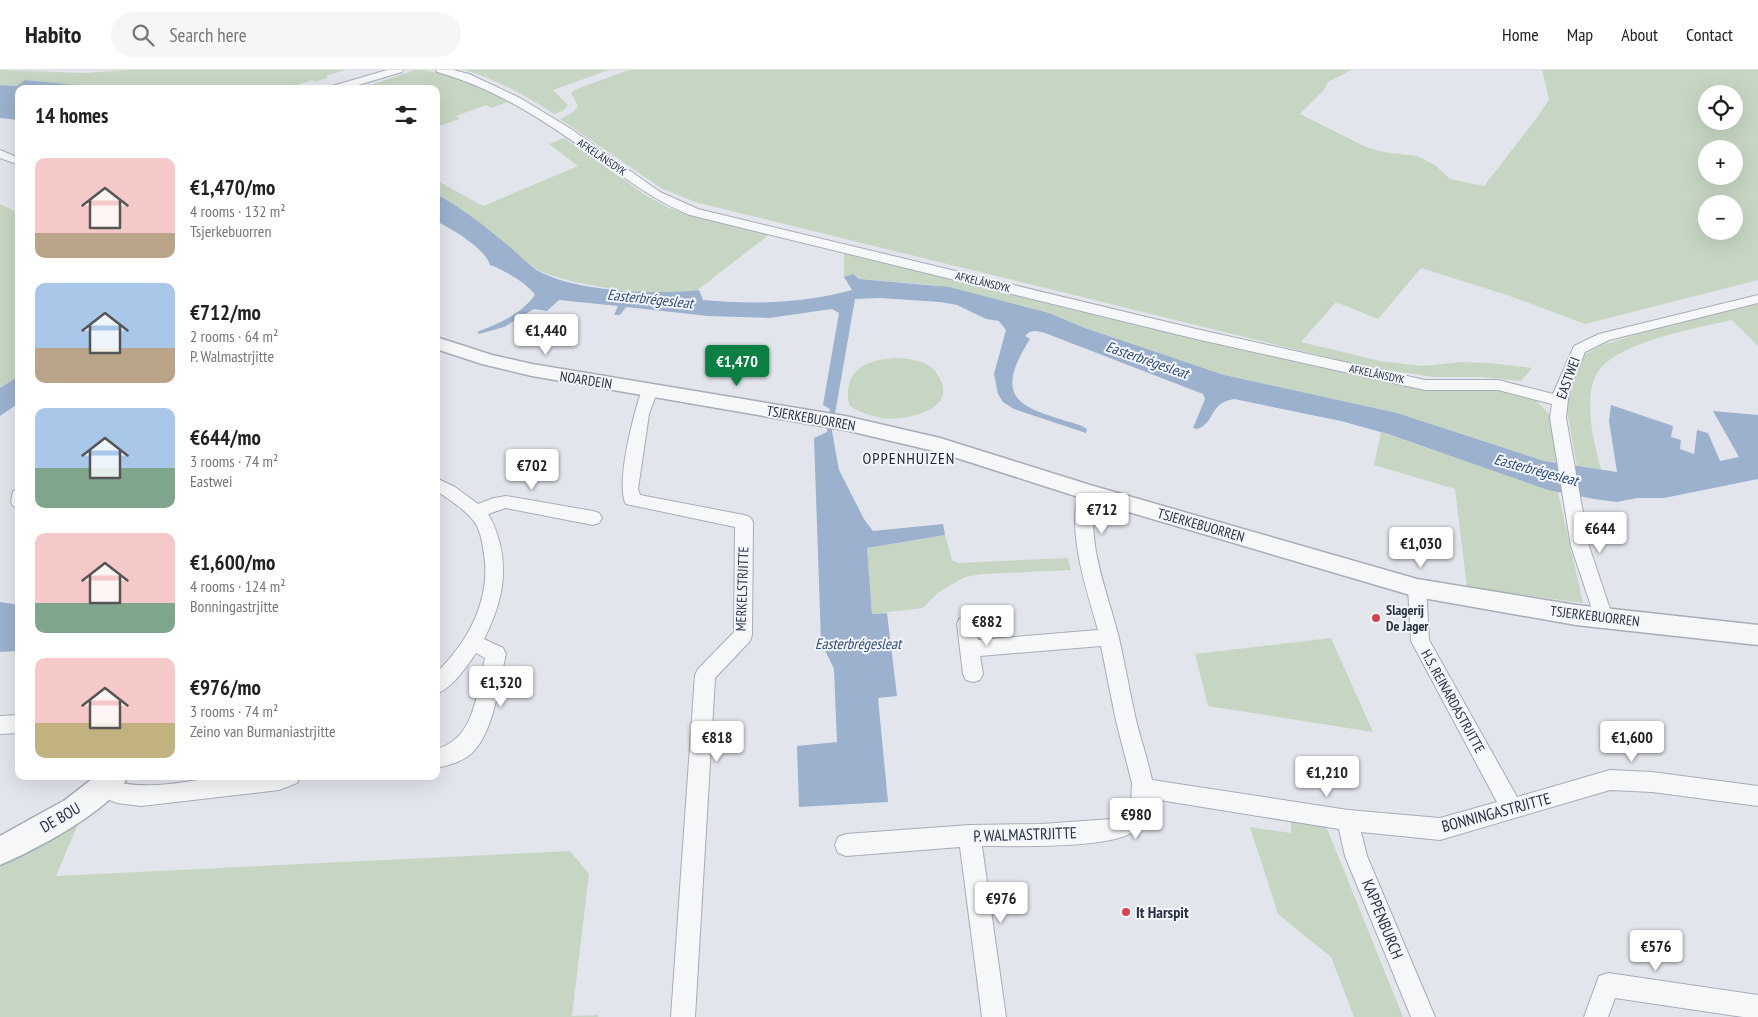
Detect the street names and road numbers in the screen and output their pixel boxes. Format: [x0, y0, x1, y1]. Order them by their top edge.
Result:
street label: AFKELÂNSDYK [575, 135, 630, 179]
street label: AFKELÂNSDYK [954, 268, 1013, 296]
street label: EASTWEI [1552, 355, 1584, 401]
street label: AFKELÂNSDYK [1348, 361, 1406, 387]
street label: NOARDEIN [559, 367, 613, 393]
street label: TSJERKEBUORREN [765, 401, 857, 435]
street label: TSJERKEBUORREN [1155, 504, 1247, 546]
street label: MERKELSTRJITTE [732, 546, 752, 632]
street label: TSJERKEBUORREN [1549, 602, 1641, 630]
street label: H.S. REINARDASTRJITTE [1417, 646, 1489, 756]
street label: BONNINGASTRJITTE [1439, 788, 1553, 836]
street label: DE BOU [36, 798, 84, 836]
street label: P. WALMASTRJITTE [973, 822, 1077, 846]
street label: KAPPENBURCH [1358, 876, 1408, 962]

